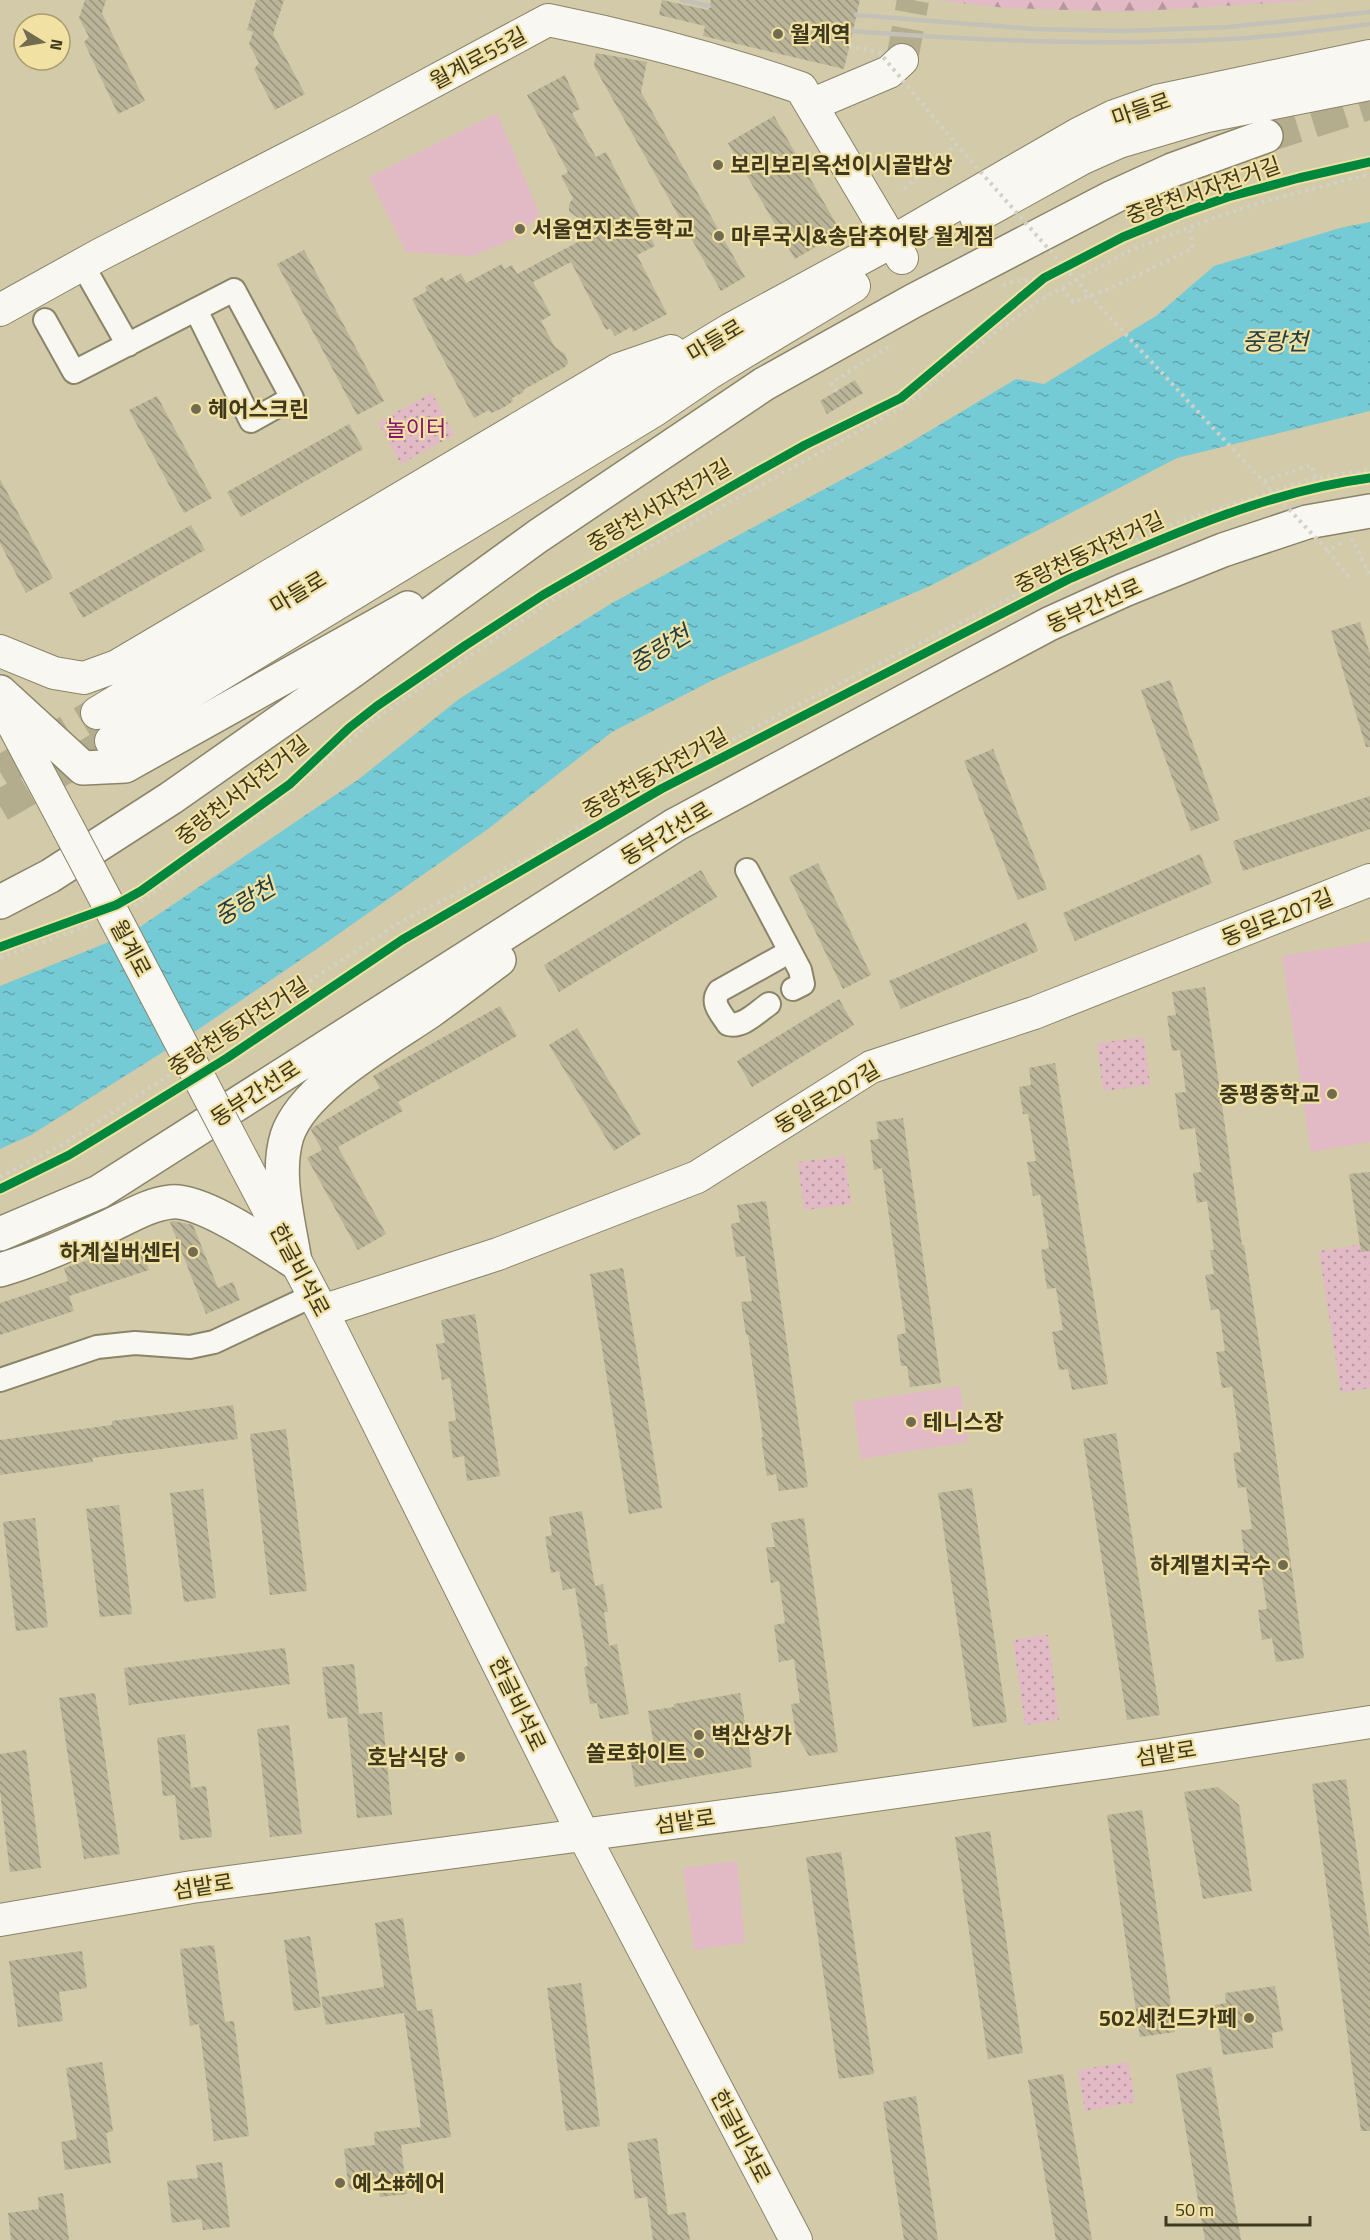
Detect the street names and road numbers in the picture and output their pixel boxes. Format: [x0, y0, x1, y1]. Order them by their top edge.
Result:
street label: 월계로55길 [423, 18, 533, 98]
street label: 마들로 [1107, 83, 1175, 135]
street label: 중랑천서자전거길 [1121, 148, 1285, 232]
street label: 마들로 [680, 310, 750, 370]
street label: 중랑천서자전거길 [580, 450, 738, 560]
street label: 중랑천동자전거길 [1008, 502, 1170, 602]
street label: 마들로 [263, 562, 333, 622]
street label: 동부간선로 [1041, 569, 1147, 641]
street label: 중랑천동자전거길 [576, 719, 734, 827]
street label: 중랑천서자전거길 [168, 727, 316, 853]
street label: 동부간선로 [614, 792, 718, 874]
street label: 동일로207길 [1216, 879, 1338, 955]
street label: 월계로 [102, 913, 160, 983]
street label: 중랑천동자전거길 [161, 968, 315, 1084]
street label: 동부간선로 [203, 1051, 307, 1135]
street label: 동일로207길 [768, 1052, 886, 1142]
street label: 한글비석로 [261, 1217, 339, 1323]
street label: 한글비석로 [481, 1651, 555, 1757]
street label: 섬밭로 [1133, 1731, 1199, 1775]
street label: 섬밭로 [653, 1800, 717, 1842]
street label: 섬밭로 [170, 1864, 236, 1908]
street label: 한글비석로 [702, 2083, 780, 2189]

